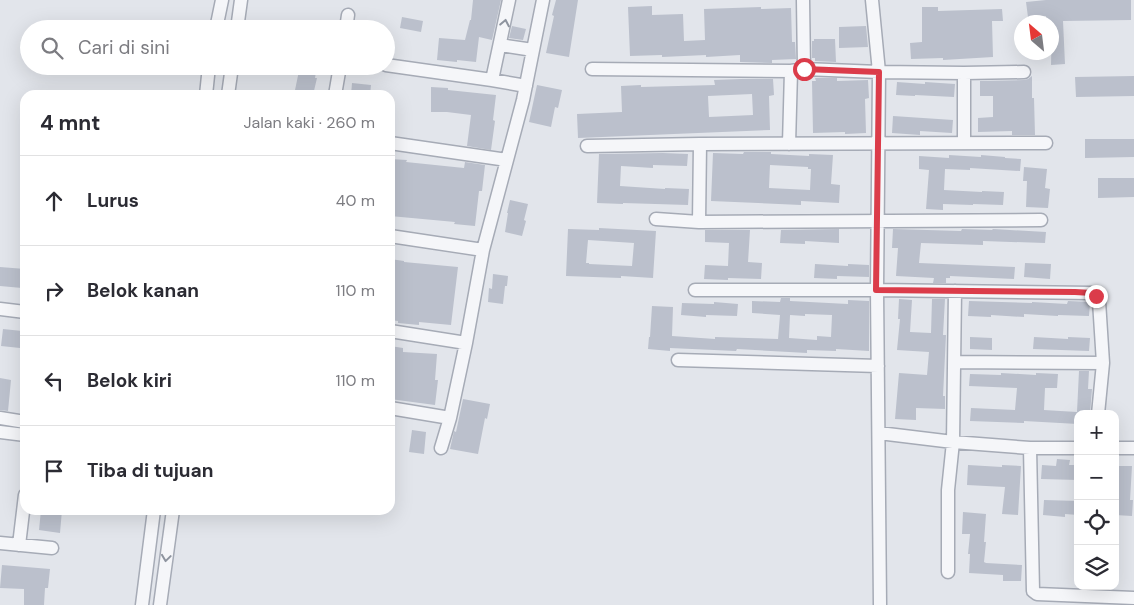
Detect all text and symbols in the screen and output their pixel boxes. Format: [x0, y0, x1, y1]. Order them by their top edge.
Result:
north arrow [1014, 15, 1059, 60]
one-way arrow [499, 19, 509, 27]
search box [20, 20, 395, 75]
icon: search [38, 34, 66, 62]
text: Cari di sini [78, 35, 170, 60]
route start [793, 58, 816, 81]
text: 4 mnt [40, 109, 100, 137]
text: Jalan kaki · 260 m [244, 112, 375, 133]
icon: ahead [40, 187, 68, 215]
text: Lurus [87, 188, 139, 213]
text: 40 m [336, 190, 375, 211]
icon: right [40, 277, 68, 305]
text: Belok kanan [87, 278, 199, 303]
text: 110 m [336, 280, 375, 301]
route end [1085, 285, 1108, 308]
icon: left [40, 367, 68, 395]
text: Belok kiri [87, 368, 172, 393]
text: 110 m [336, 370, 375, 391]
map controls [1074, 410, 1119, 590]
button: + [1074, 410, 1119, 455]
button: − [1074, 455, 1119, 500]
icon: arrive [40, 457, 68, 485]
text: Tiba di tujuan [87, 458, 213, 483]
button: locate [1074, 500, 1119, 545]
button: layers [1074, 545, 1119, 590]
one-way arrow [161, 554, 172, 562]

